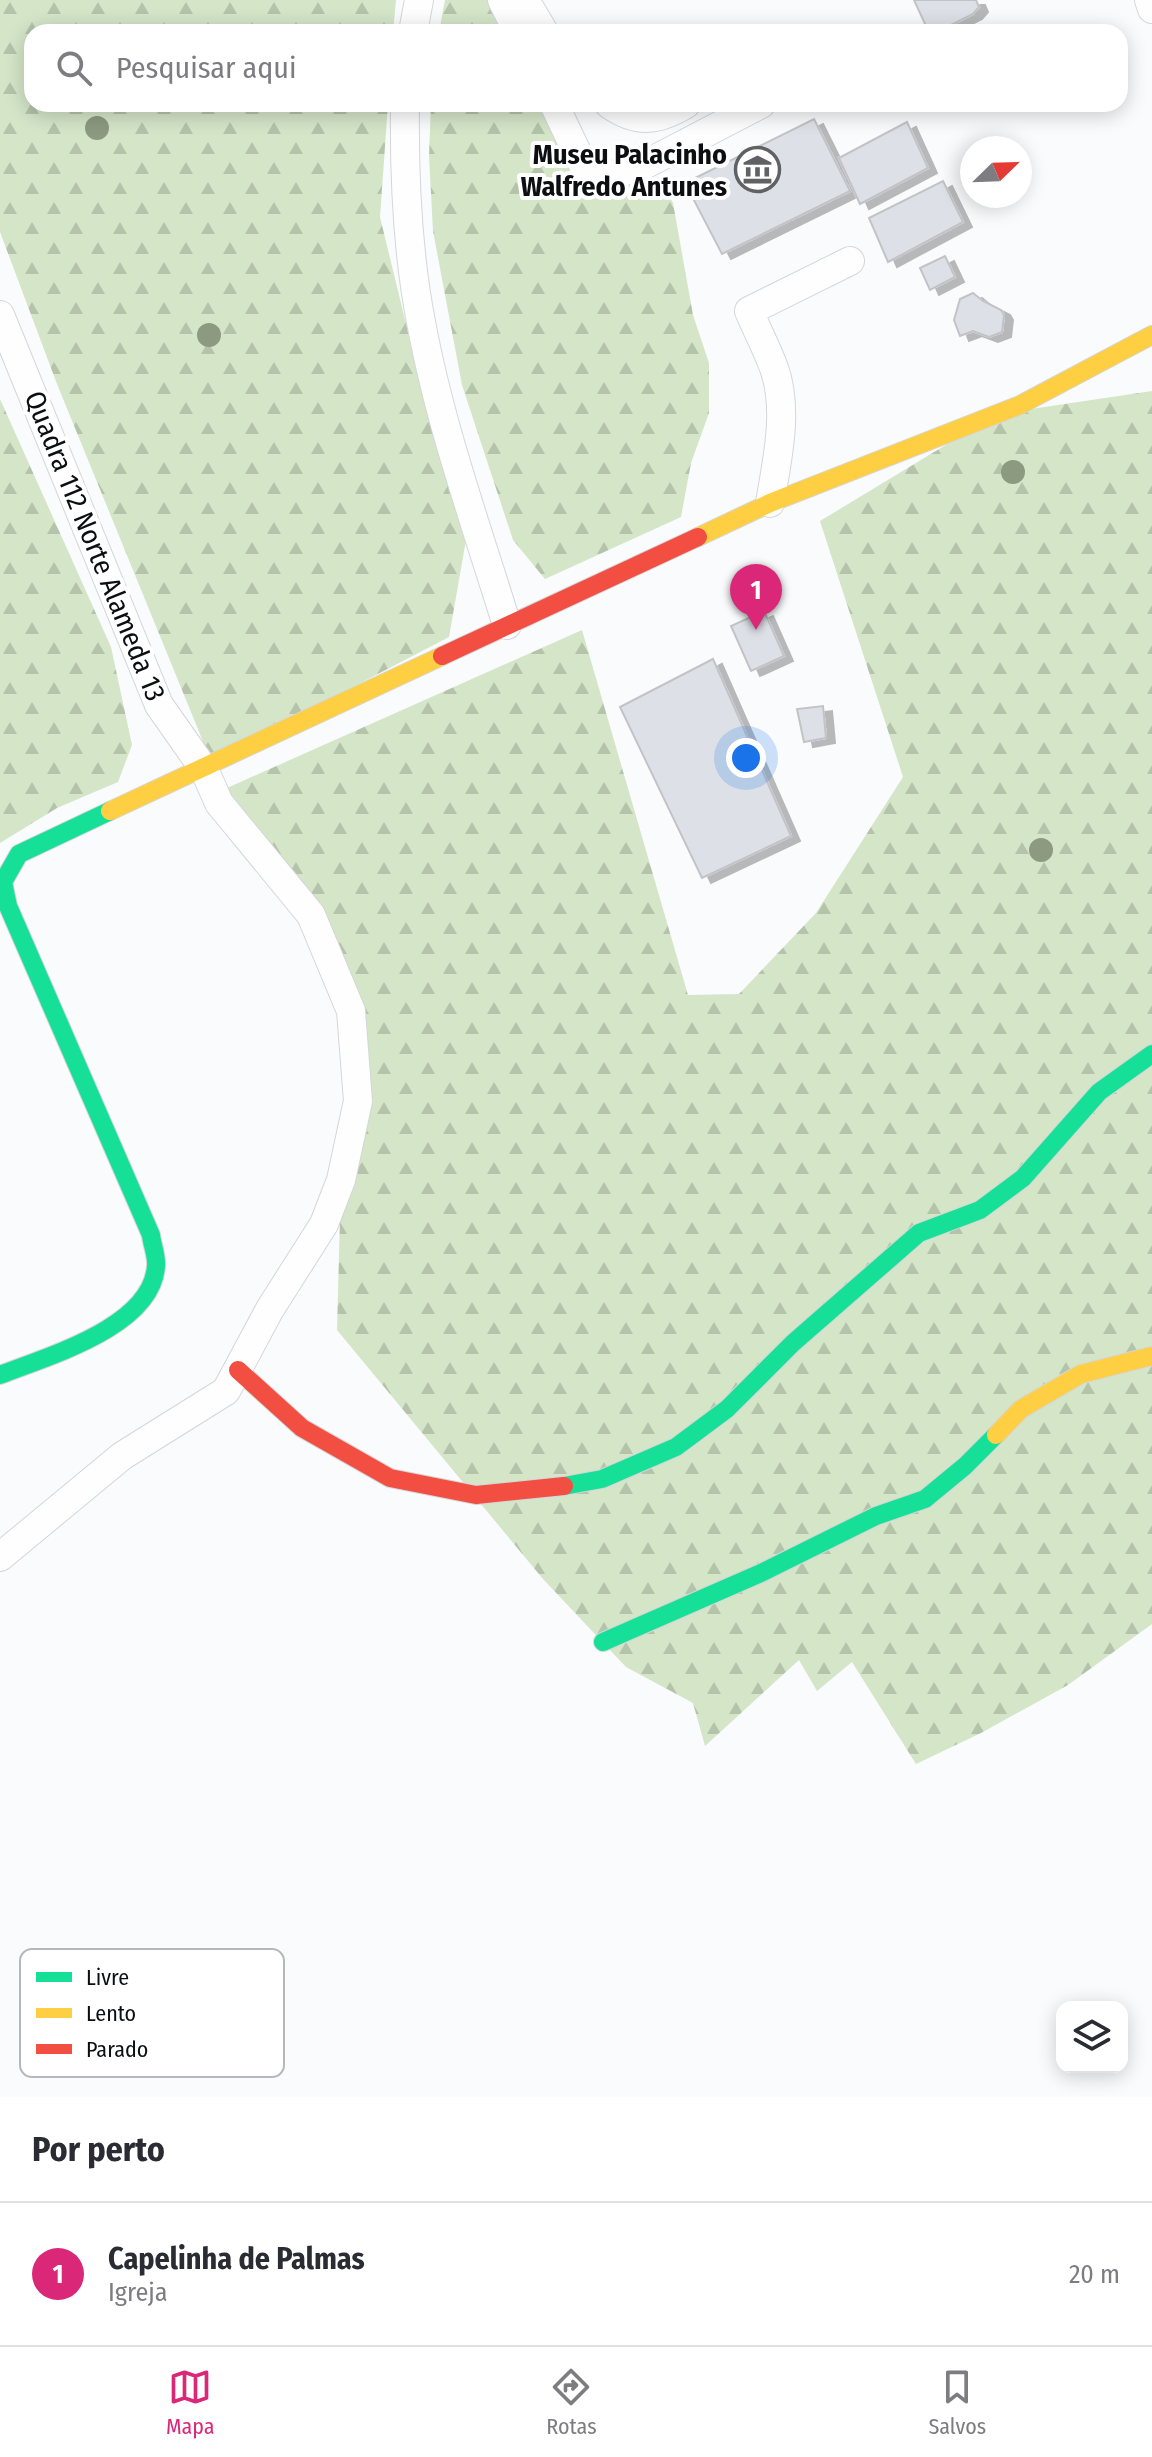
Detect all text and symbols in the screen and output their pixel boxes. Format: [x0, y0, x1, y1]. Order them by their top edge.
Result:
search box [24, 24, 1128, 112]
icon: search [52, 46, 96, 90]
text: Pesquisar aqui [116, 50, 297, 86]
north arrow [960, 136, 1032, 208]
place label: Museu Palacinho Walfredo Antunes [521, 138, 727, 203]
museum icon: Museu Palacinho Walfredo Antunes [734, 146, 782, 194]
street label: Quadra 112 Norte Alameda 13 [18, 386, 172, 706]
pin: 1 [730, 564, 782, 630]
your location [726, 738, 766, 778]
legend [20, 1949, 284, 2077]
text: Livre [86, 1964, 129, 1991]
text: Lento [86, 2000, 136, 2027]
map controls [1056, 2001, 1128, 2073]
button: layers [1056, 2001, 1128, 2073]
text: Parado [86, 2036, 148, 2063]
text: Por perto [32, 2129, 165, 2170]
text: Capelinha de Palmas [108, 2241, 365, 2277]
text: 1 [53, 2259, 64, 2290]
text: 20 m [1069, 2259, 1120, 2290]
text: Igreja [108, 2277, 168, 2308]
tab: Mapa [166, 2365, 215, 2440]
tab: Rotas [546, 2365, 597, 2440]
tab: Salvos [928, 2365, 986, 2440]

